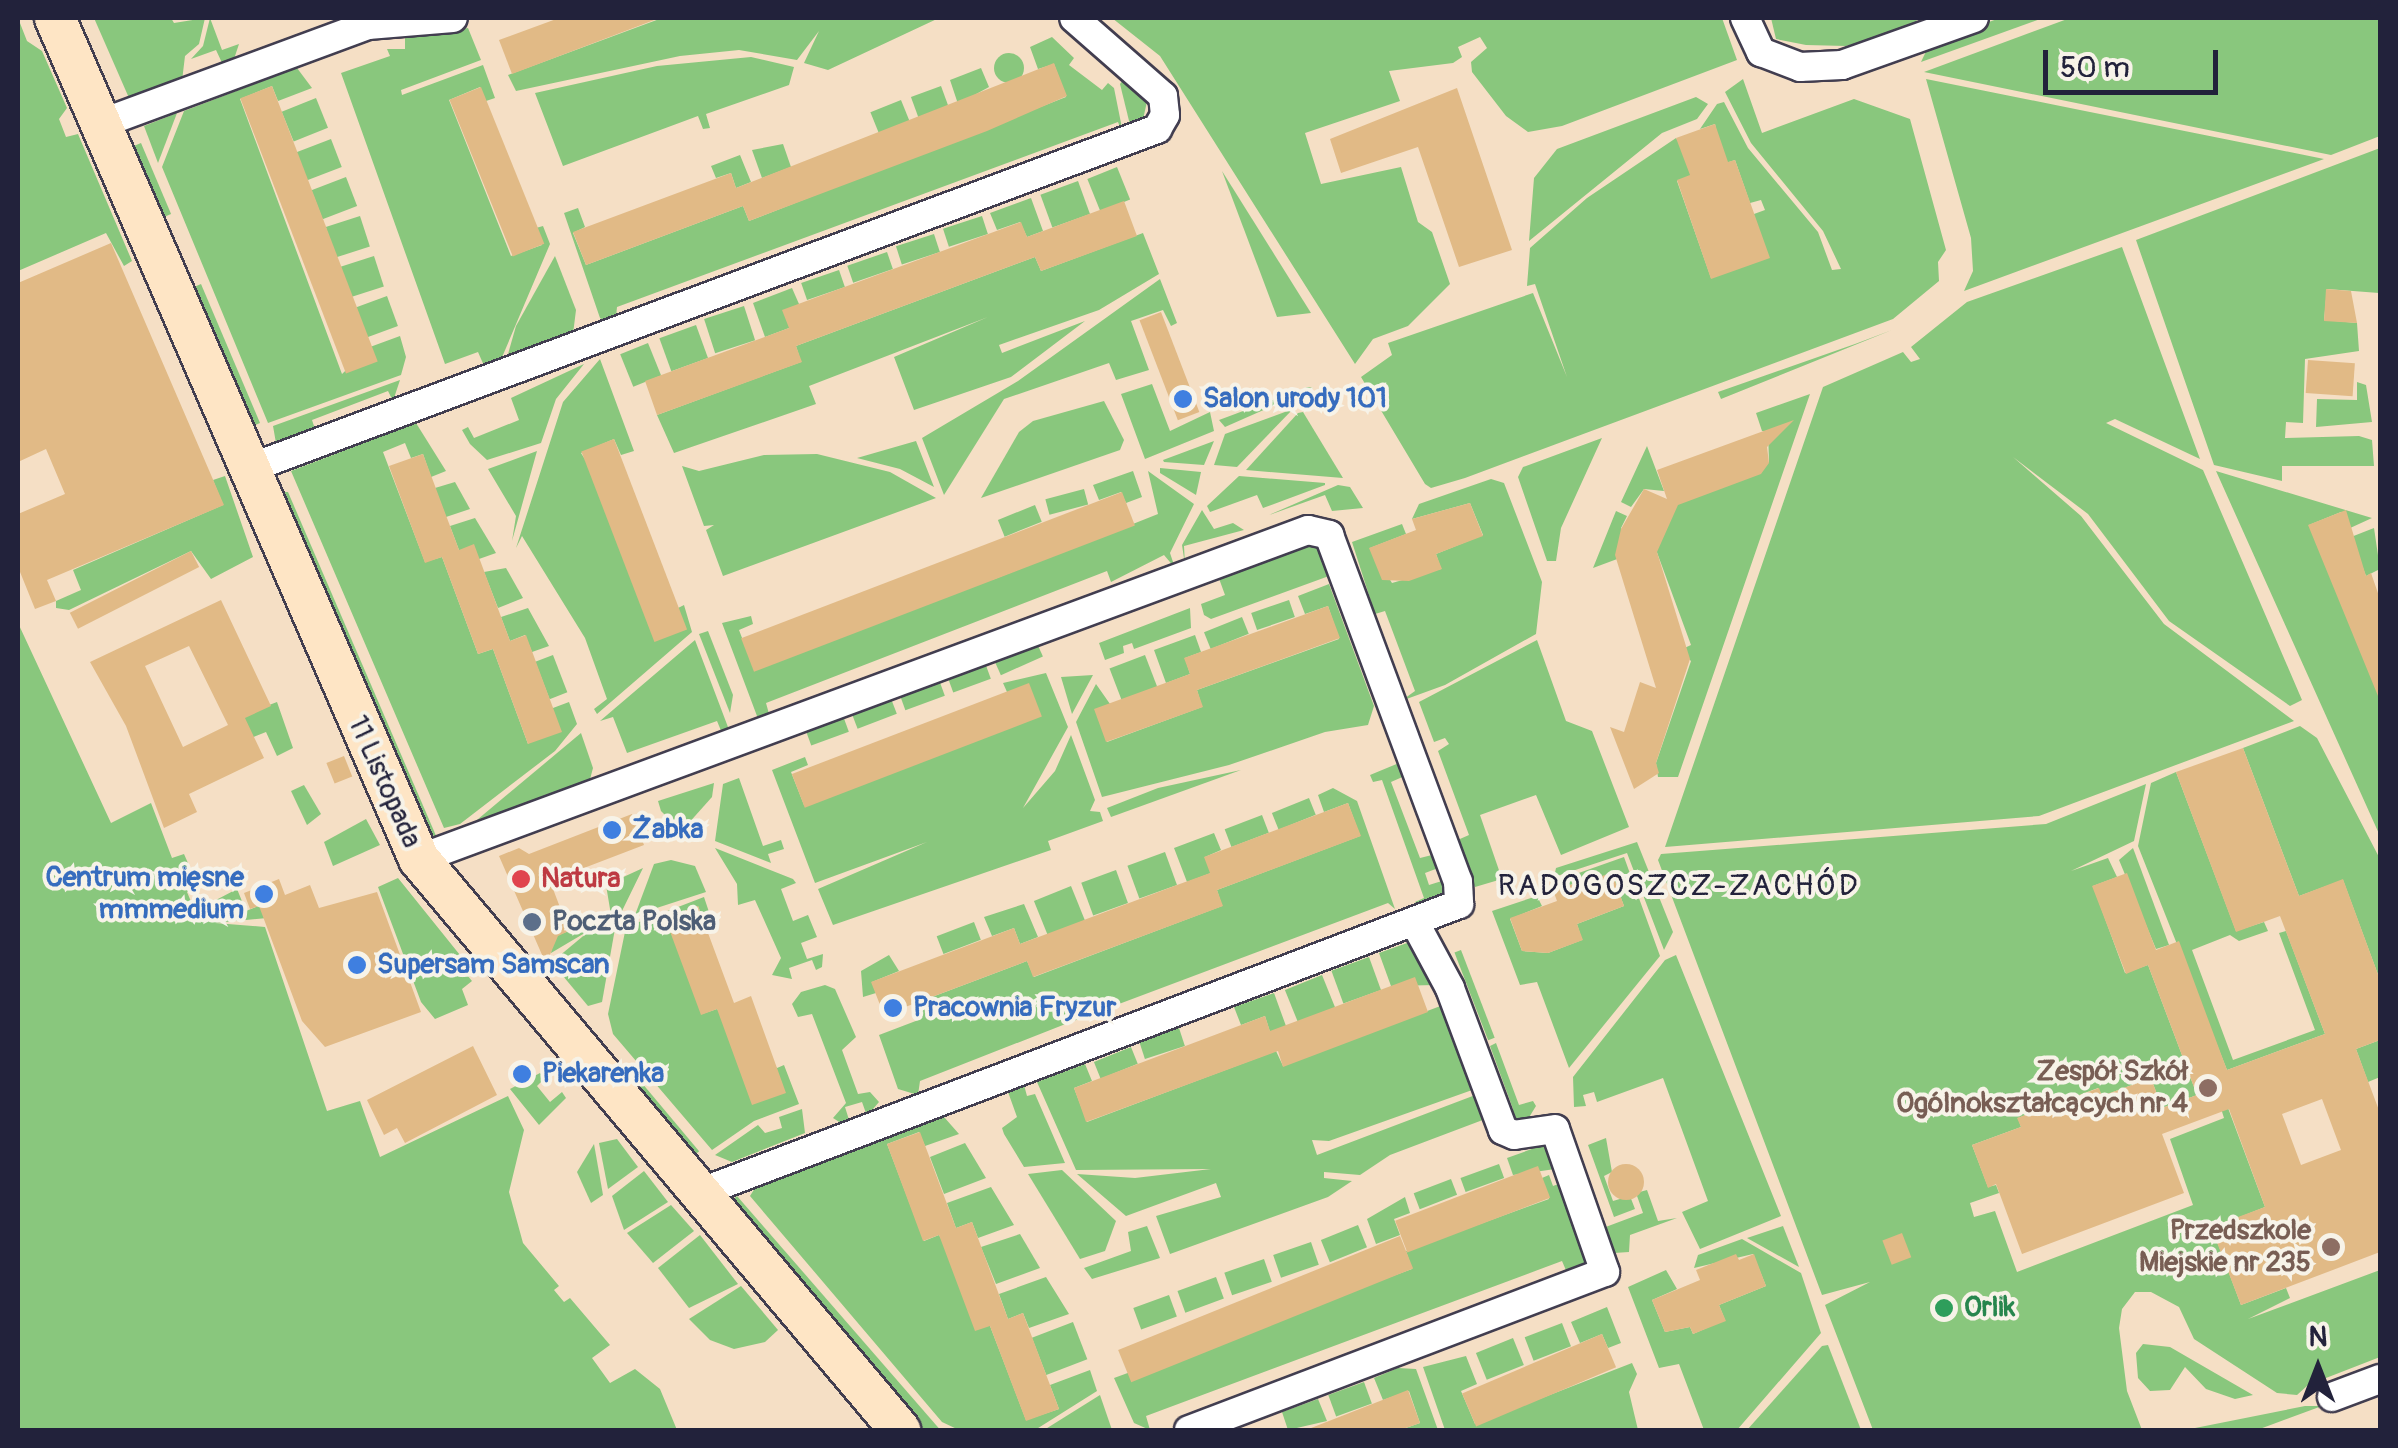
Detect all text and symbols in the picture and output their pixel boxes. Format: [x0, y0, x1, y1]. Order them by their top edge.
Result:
scale bar [2048, 30, 2223, 92]
text: 50 m [2060, 49, 2130, 86]
place label: Salon urody 101 [1203, 382, 1387, 416]
marker: Salon urody 101 [1172, 388, 1194, 410]
street label: 11 Listopada [340, 711, 428, 853]
place label: Żabka [632, 813, 703, 847]
marker: Żabka [601, 819, 623, 841]
place label: Centrum mięsne mmmedium [45, 861, 244, 927]
place label: Natura [541, 862, 620, 896]
marker: Natura [510, 868, 532, 890]
district label: RADOGOSZCZ-ZACHÓD [1498, 868, 1860, 904]
marker: Centrum mięsne mmmedium [253, 883, 275, 905]
place label: Poczta Polska [552, 905, 716, 939]
marker: Poczta Polska [521, 911, 543, 933]
place label: Supersam Samscan [377, 948, 609, 982]
marker: Supersam Samscan [346, 954, 368, 976]
place label: Pracownia Fryzur [913, 991, 1116, 1025]
marker: Pracownia Fryzur [882, 997, 904, 1019]
place label: Zespół Szkół Ogólnokształcących nr 4 [1896, 1055, 2188, 1121]
place label: Piekarenka [542, 1057, 664, 1091]
marker: Piekarenka [511, 1063, 533, 1085]
marker: Zespół Szkół Ogólnokształcących nr 4 [2197, 1077, 2219, 1099]
place label: Przedszkole Miejskie nr 235 [2139, 1214, 2311, 1280]
marker: Przedszkole Miejskie nr 235 [2320, 1236, 2342, 1258]
place label: Orlik [1964, 1291, 2015, 1325]
marker: Orlik [1933, 1297, 1955, 1319]
north arrow [2268, 1318, 2368, 1418]
text: N [2309, 1320, 2327, 1355]

